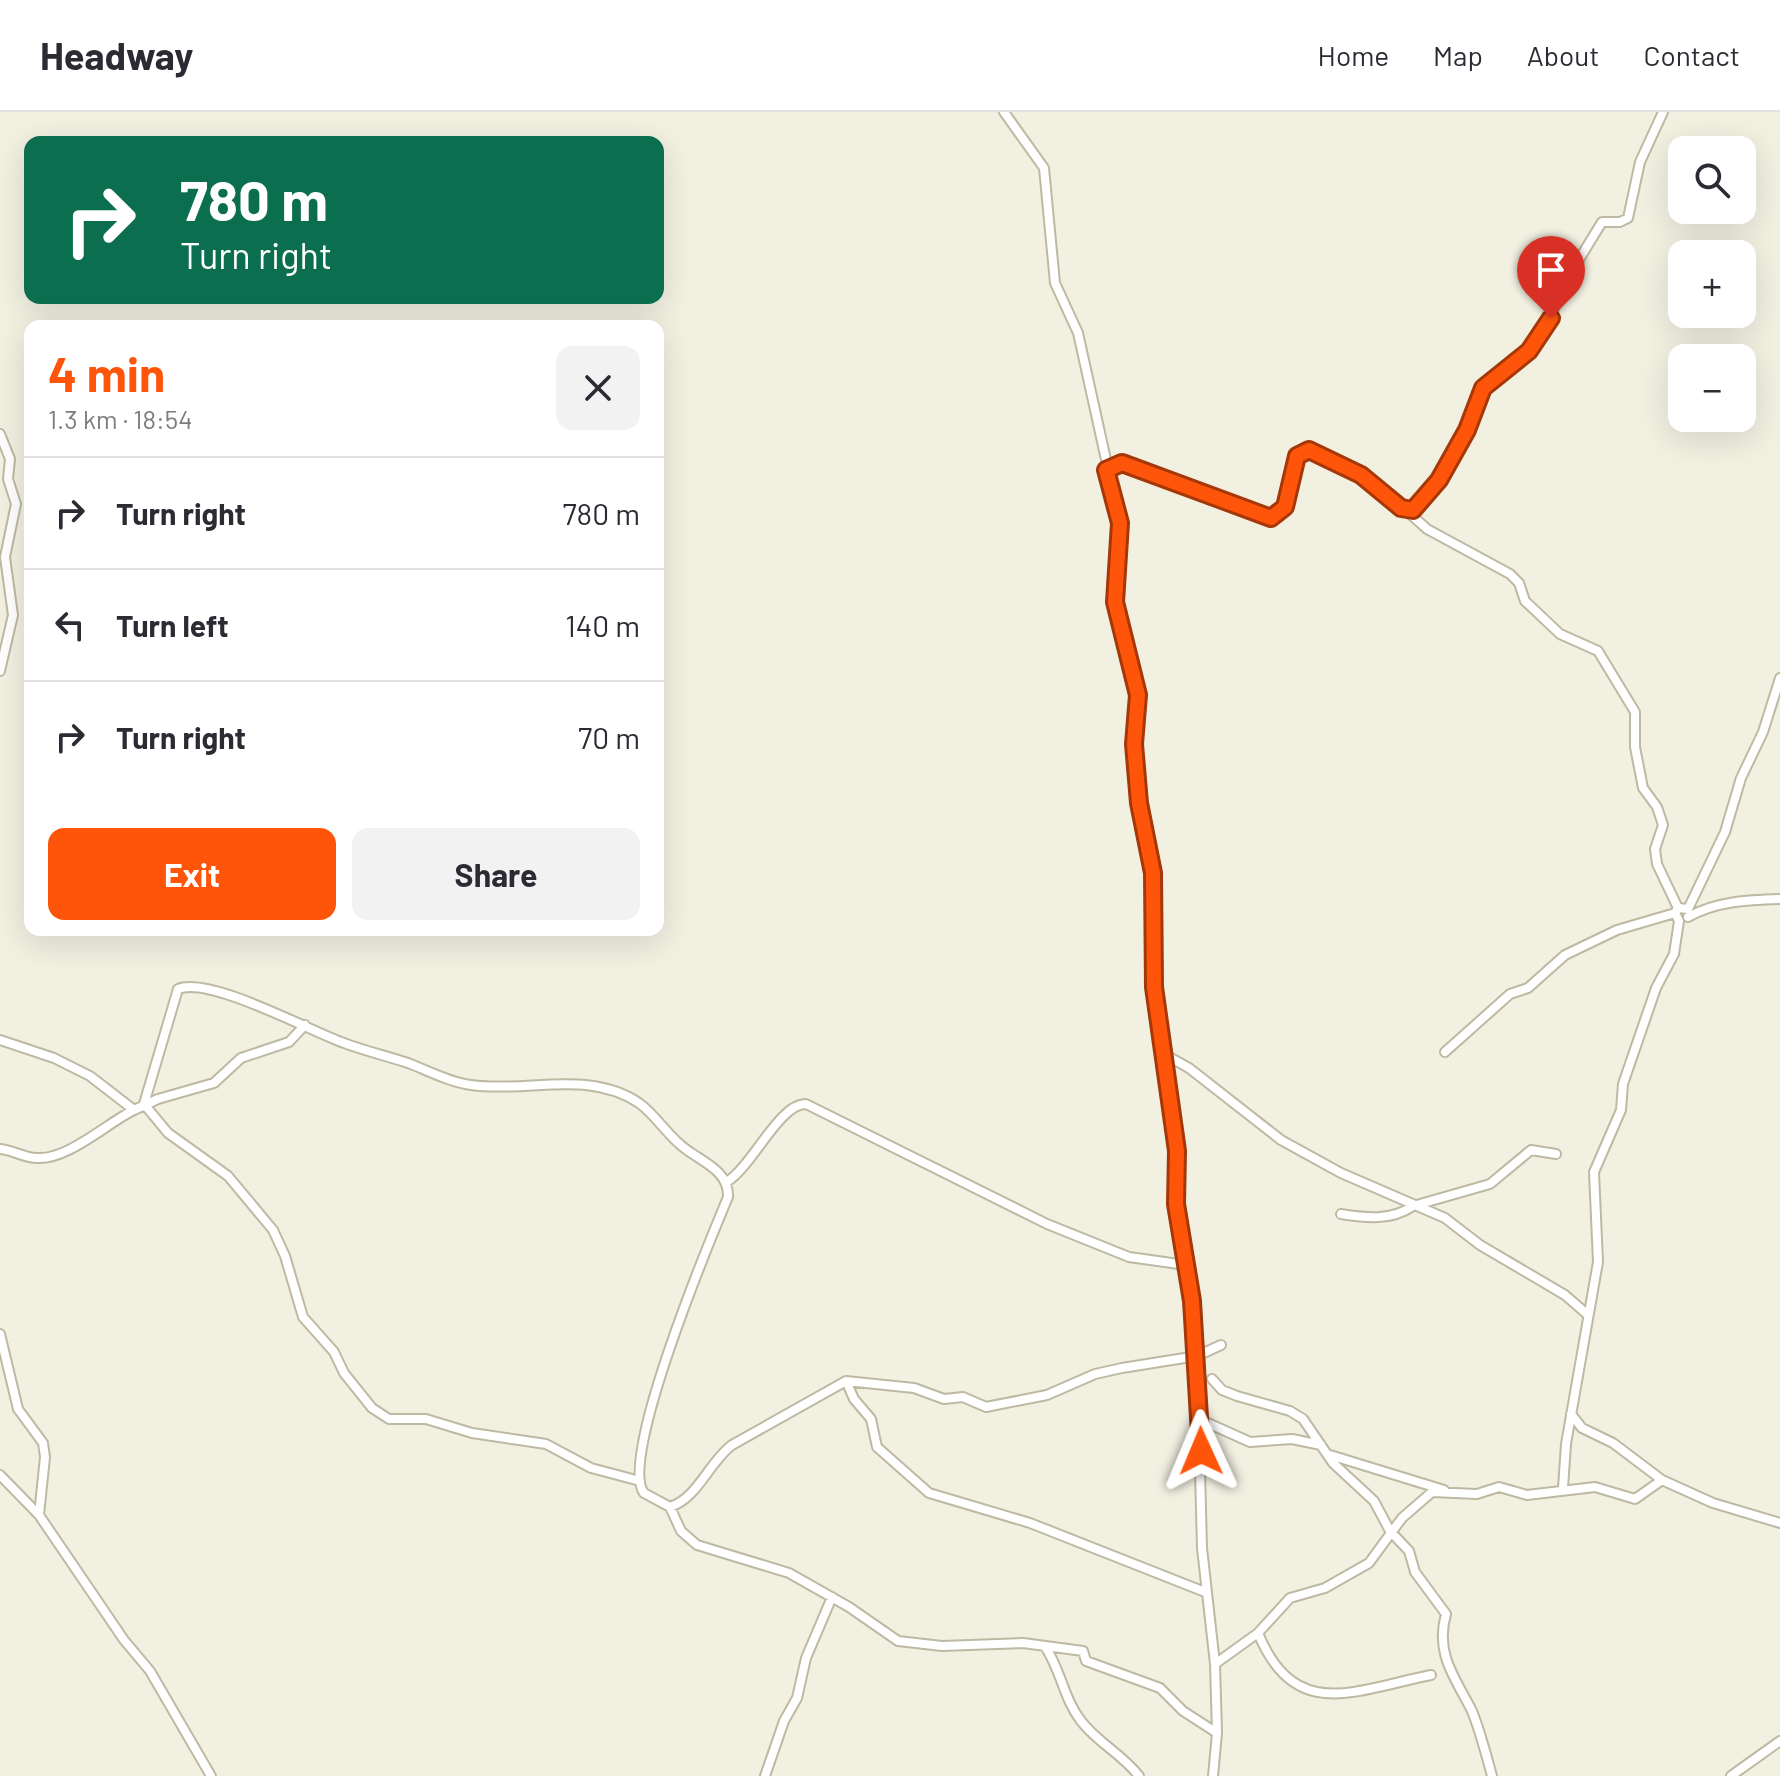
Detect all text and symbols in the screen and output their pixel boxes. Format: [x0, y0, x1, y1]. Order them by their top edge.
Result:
text: Headway [40, 32, 193, 78]
text: Home [1318, 38, 1389, 72]
text: Map [1433, 38, 1483, 72]
text: About [1527, 38, 1599, 72]
text: Contact [1643, 38, 1740, 72]
map controls [1668, 136, 1756, 432]
button: search [1668, 136, 1756, 224]
text: 780 m [180, 165, 328, 232]
icon: right [48, 168, 152, 272]
text: Turn right [180, 233, 332, 276]
pin [1517, 236, 1585, 318]
button: + [1668, 240, 1756, 328]
icon: arrive [1529, 248, 1573, 292]
text: 4 min [48, 344, 165, 402]
button: − [1668, 344, 1756, 432]
button: close [556, 346, 640, 430]
text: 1.3 km · 18:54 [48, 403, 192, 434]
icon: right [48, 491, 92, 535]
text: Turn right [116, 495, 246, 531]
text: 780 m [562, 495, 640, 531]
icon: left [48, 603, 92, 647]
text: Turn left [116, 607, 229, 643]
text: 140 m [565, 607, 640, 643]
icon: right [48, 715, 92, 759]
text: Turn right [116, 719, 246, 755]
text: 70 m [578, 719, 640, 755]
button: Exit [48, 828, 336, 920]
button: Share [352, 828, 640, 920]
position arrow [1159, 1409, 1243, 1493]

